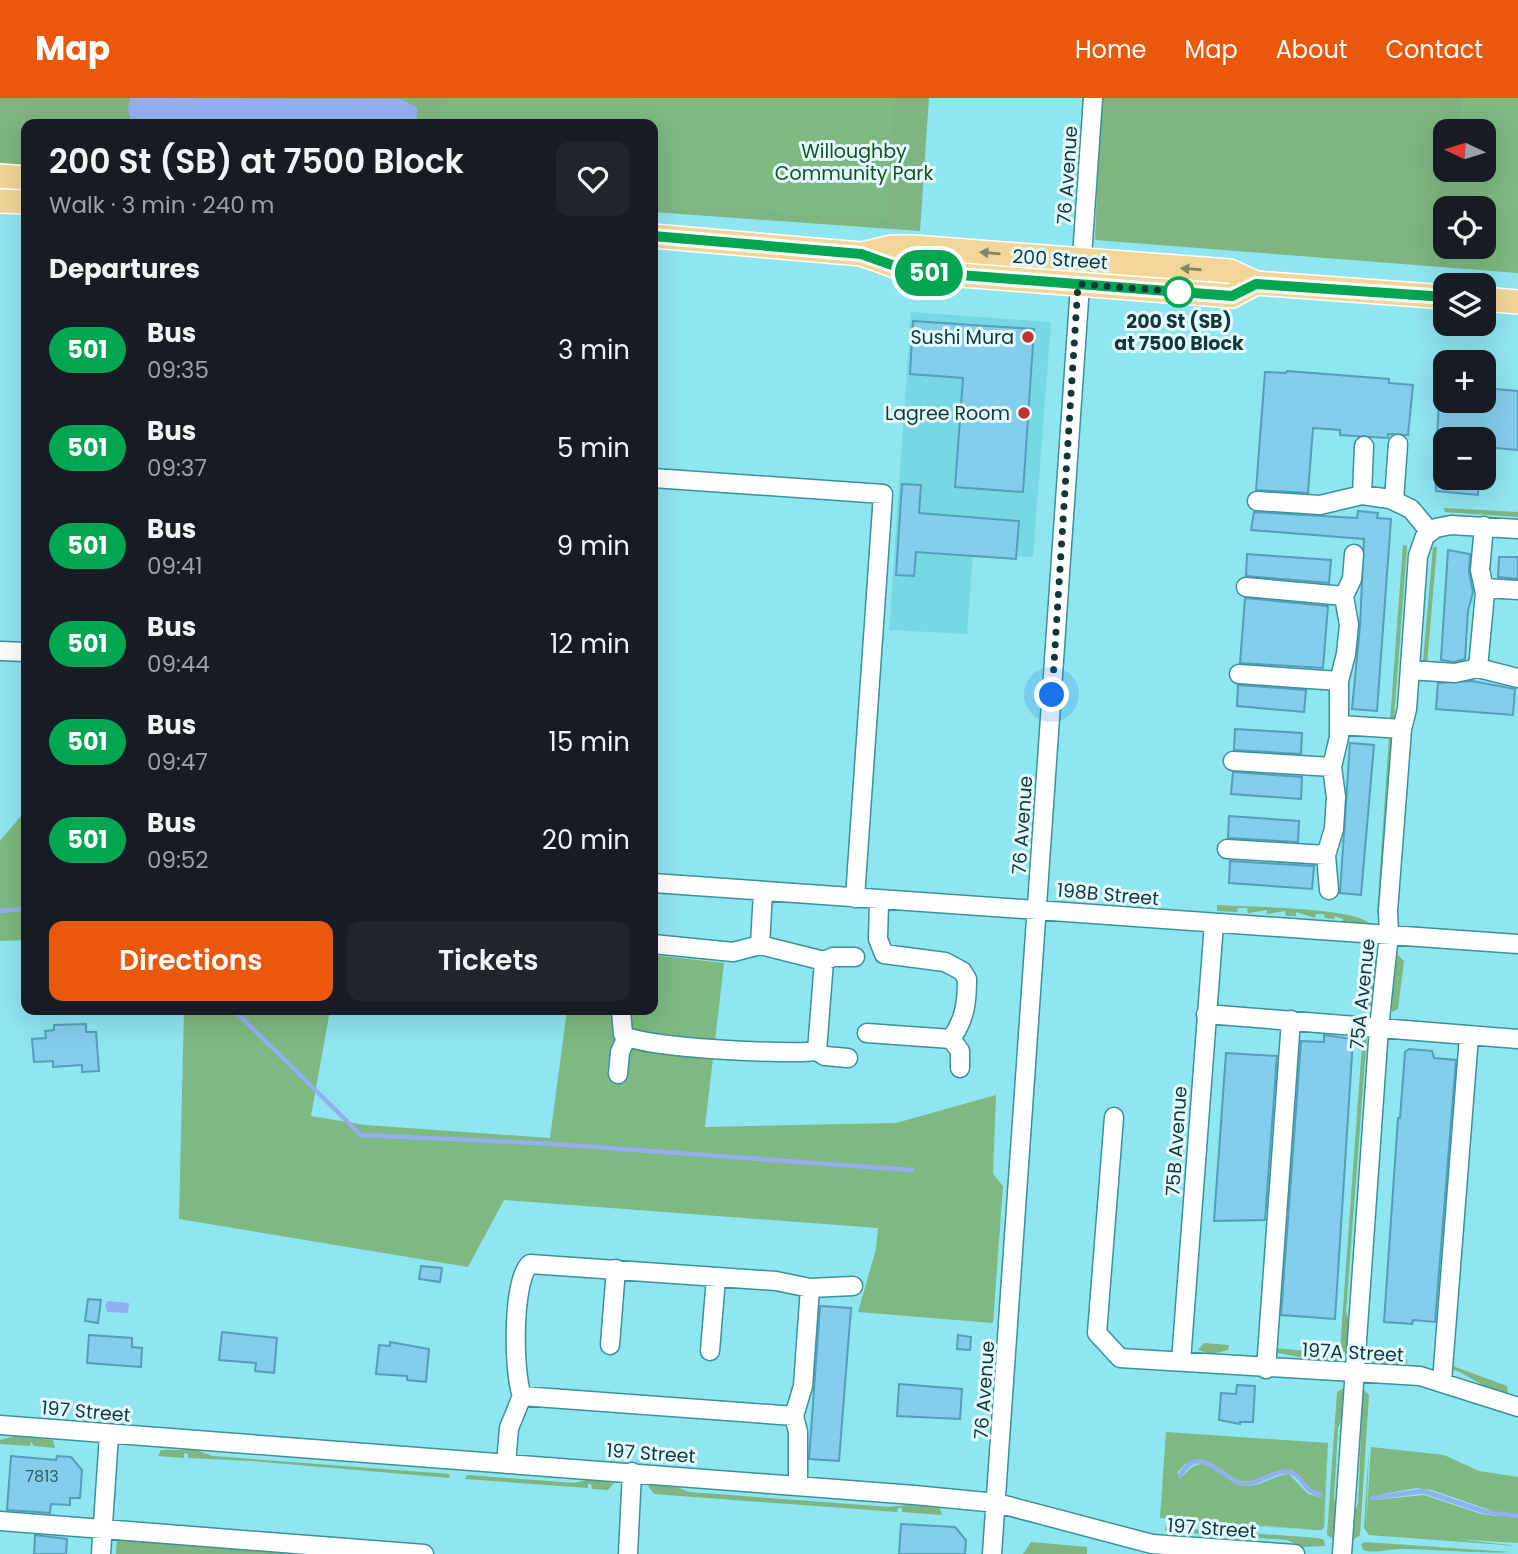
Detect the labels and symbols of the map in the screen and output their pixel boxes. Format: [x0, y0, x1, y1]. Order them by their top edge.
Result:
north arrow [1433, 119, 1496, 182]
street label: 76 Avenue [1051, 125, 1084, 225]
park label: Willoughby Community Park [775, 138, 933, 187]
street label: 200 Street [1011, 243, 1109, 276]
one-way arrow [979, 247, 1001, 258]
line badge: 501 [889, 250, 969, 296]
one-way arrow [1179, 263, 1201, 274]
marker: 200 St (SB) at 7500 Block [1164, 277, 1194, 307]
place label: 200 St (SB) at 7500 Block [1114, 308, 1244, 357]
place label: Sushi Mura [910, 324, 1014, 351]
marker: Sushi Mura [1020, 329, 1036, 345]
place label: Lagree Room [885, 400, 1010, 427]
marker: Lagree Room [1016, 405, 1032, 421]
your location [1034, 677, 1069, 712]
street label: 76 Avenue [1006, 775, 1039, 875]
street label: 198B Street [1056, 877, 1160, 912]
street label: 75A Avenue [1343, 937, 1382, 1051]
street label: 75B Avenue [1159, 1085, 1194, 1197]
street label: 197A Street [1301, 1336, 1405, 1369]
street label: 76 Avenue [968, 1340, 1001, 1440]
street label: 197 Street [40, 1394, 132, 1429]
street label: 197 Street [606, 1437, 696, 1470]
house number: 7813 [25, 1465, 59, 1488]
street label: 197 Street [1167, 1512, 1257, 1545]

